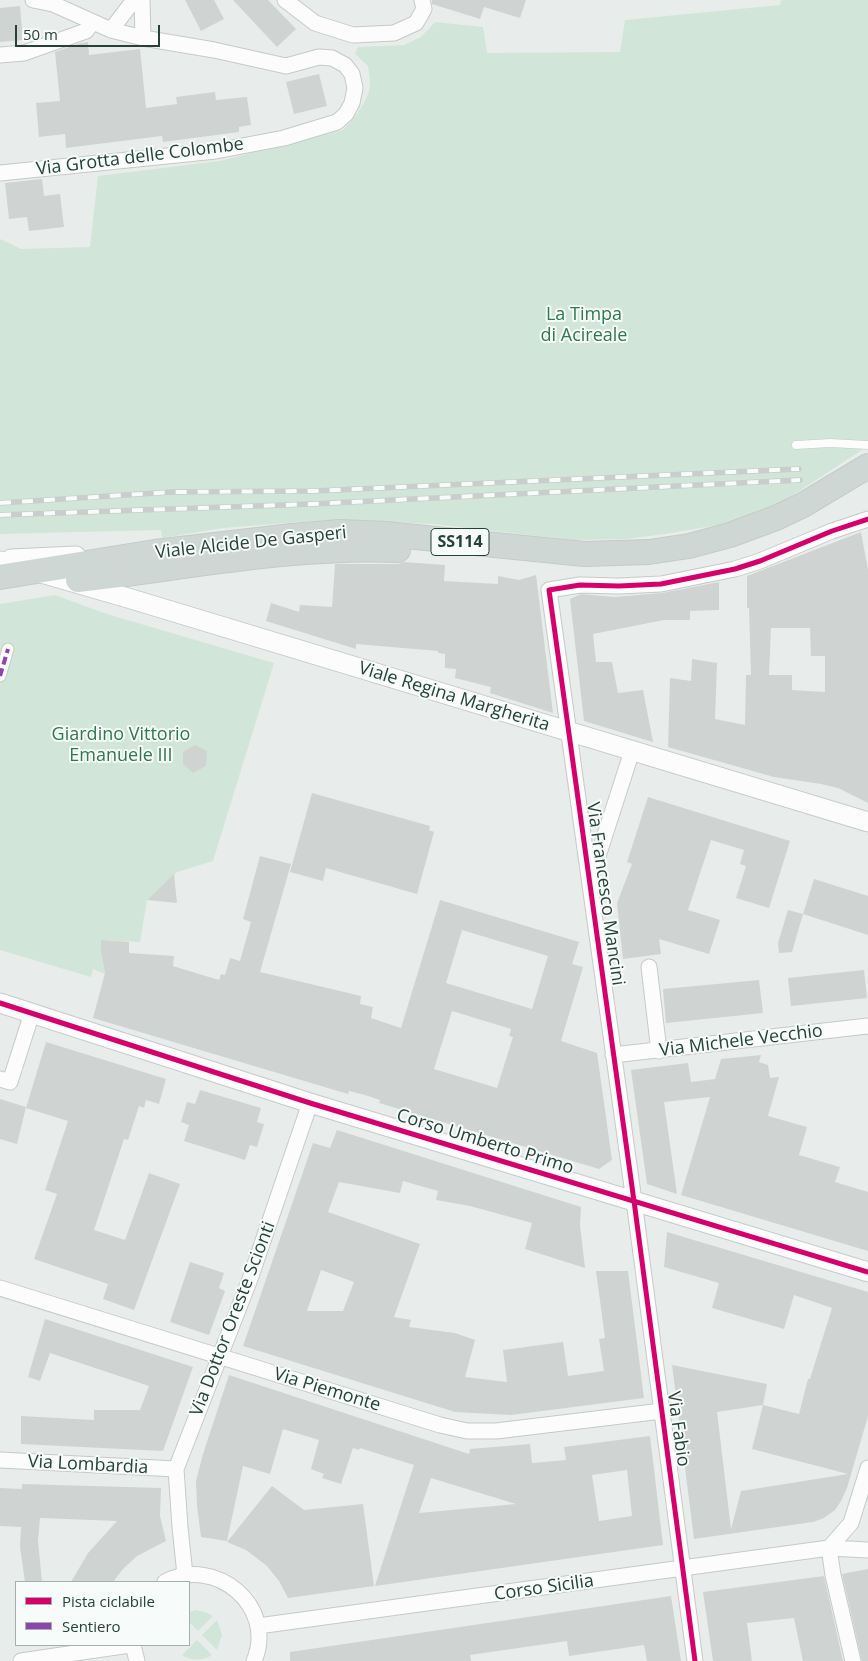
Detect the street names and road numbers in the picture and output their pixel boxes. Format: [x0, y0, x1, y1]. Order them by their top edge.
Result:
street label: Via Grotta delle Colombe [35, 134, 245, 180]
street label: Viale Alcide De Gasperi [154, 522, 348, 564]
road number: SS114 [431, 528, 489, 556]
street label: Viale Regina Margherita [356, 658, 552, 736]
street label: Via Francesco Mancini [581, 801, 629, 987]
street label: Via Michele Vecchio [658, 1020, 824, 1062]
street label: Corso Umberto Primo [394, 1105, 576, 1179]
street label: Via Dottor Oreste Scionti [186, 1219, 280, 1419]
street label: Via Piemonte [271, 1364, 383, 1416]
street label: Via Fabio [662, 1390, 694, 1468]
street label: Via Lombardia [27, 1451, 149, 1479]
street label: Corso Sicilia [493, 1570, 595, 1606]

